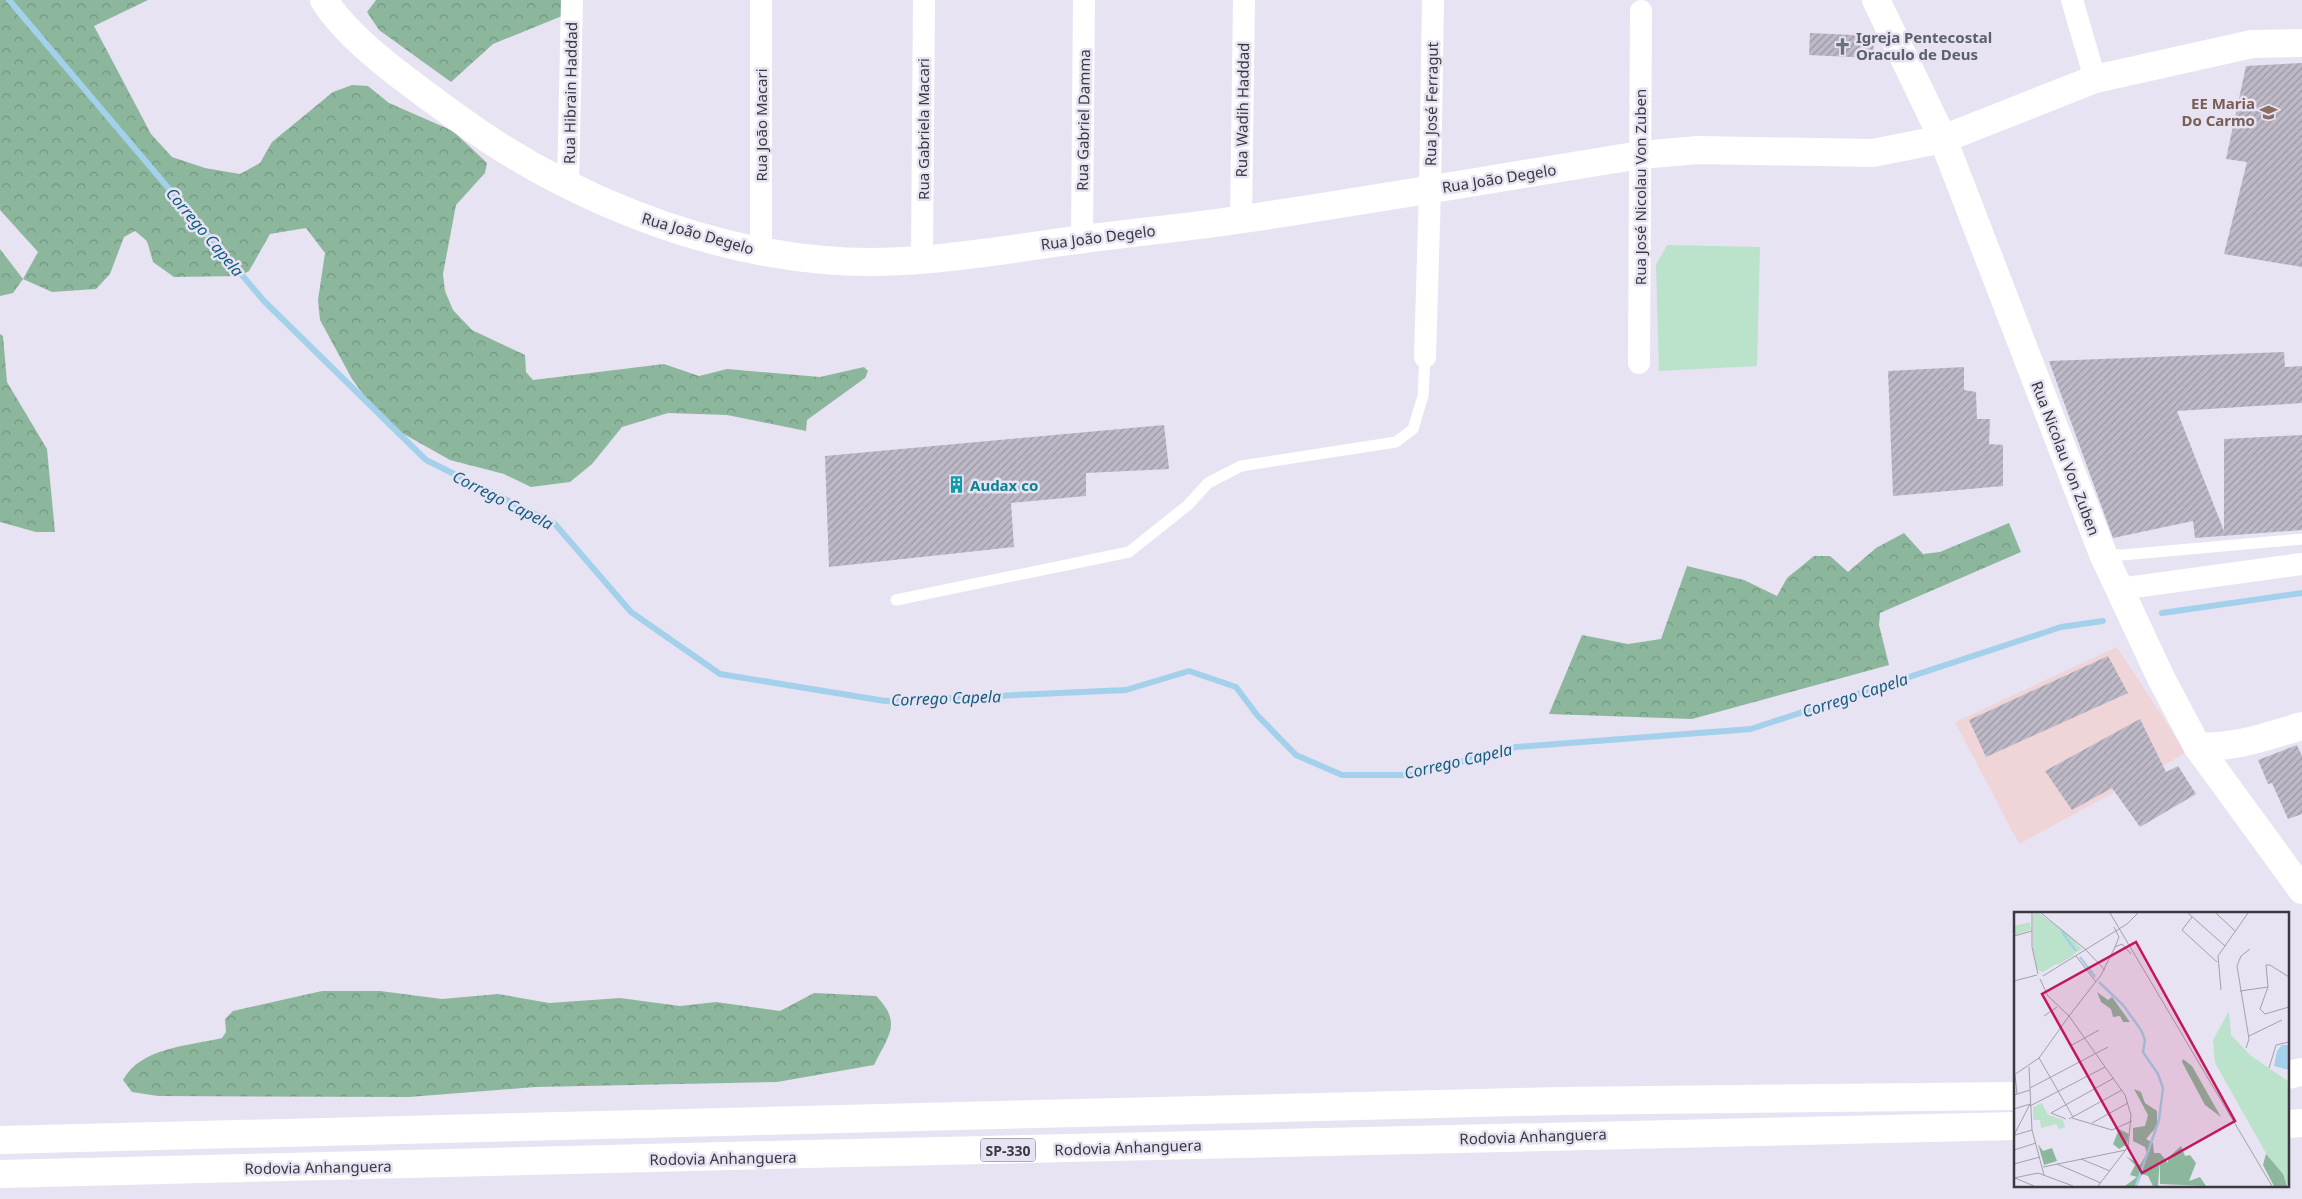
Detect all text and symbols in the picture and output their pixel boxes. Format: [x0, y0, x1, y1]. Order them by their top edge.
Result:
street label: Rua Hibrain Haddad [559, 22, 581, 164]
place label: Igreja Pentecostal Oraculo de Deus [1856, 27, 1992, 64]
church icon: Igreja Pentecostal Oraculo de Deus [1832, 36, 1852, 56]
street label: Rua José Ferragut [1420, 41, 1442, 166]
street label: Rua Wadih Haddad [1231, 42, 1253, 178]
street label: Rua Gabriel Damma [1072, 49, 1094, 191]
street label: Rua Gabriela Macari [913, 58, 933, 200]
street label: Rua João Macari [751, 68, 771, 182]
street label: Rua José Nicolau Von Zuben [1630, 89, 1650, 285]
place label: EE Maria Do Carmo [2181, 93, 2255, 130]
school or university icon: EE Maria Do Carmo [2259, 102, 2279, 122]
street label: Rua João Degelo [1440, 159, 1558, 197]
water label: Corrego Capela [161, 183, 249, 281]
street label: Rua João Degelo [640, 207, 756, 259]
street label: Rua João Degelo [1039, 220, 1157, 254]
street label: Rua Nicolau Von Zuben [2027, 378, 2105, 538]
water label: Corrego Capela [449, 465, 557, 535]
building icon: Audax co [946, 475, 966, 495]
place label: Audax co [970, 475, 1038, 495]
water label: Corrego Capela [1799, 668, 1911, 722]
water label: Corrego Capela [891, 685, 1001, 711]
water label: Corrego Capela [1402, 738, 1514, 784]
inset map [2014, 912, 2290, 1186]
street label: Rodovia Anhanguera [1459, 1123, 1607, 1149]
street label: Rodovia Anhanguera [1054, 1134, 1202, 1160]
road number: SP-330 [980, 1138, 1036, 1162]
street label: Rodovia Anhanguera [649, 1147, 797, 1169]
street label: Rodovia Anhanguera [244, 1156, 392, 1178]

